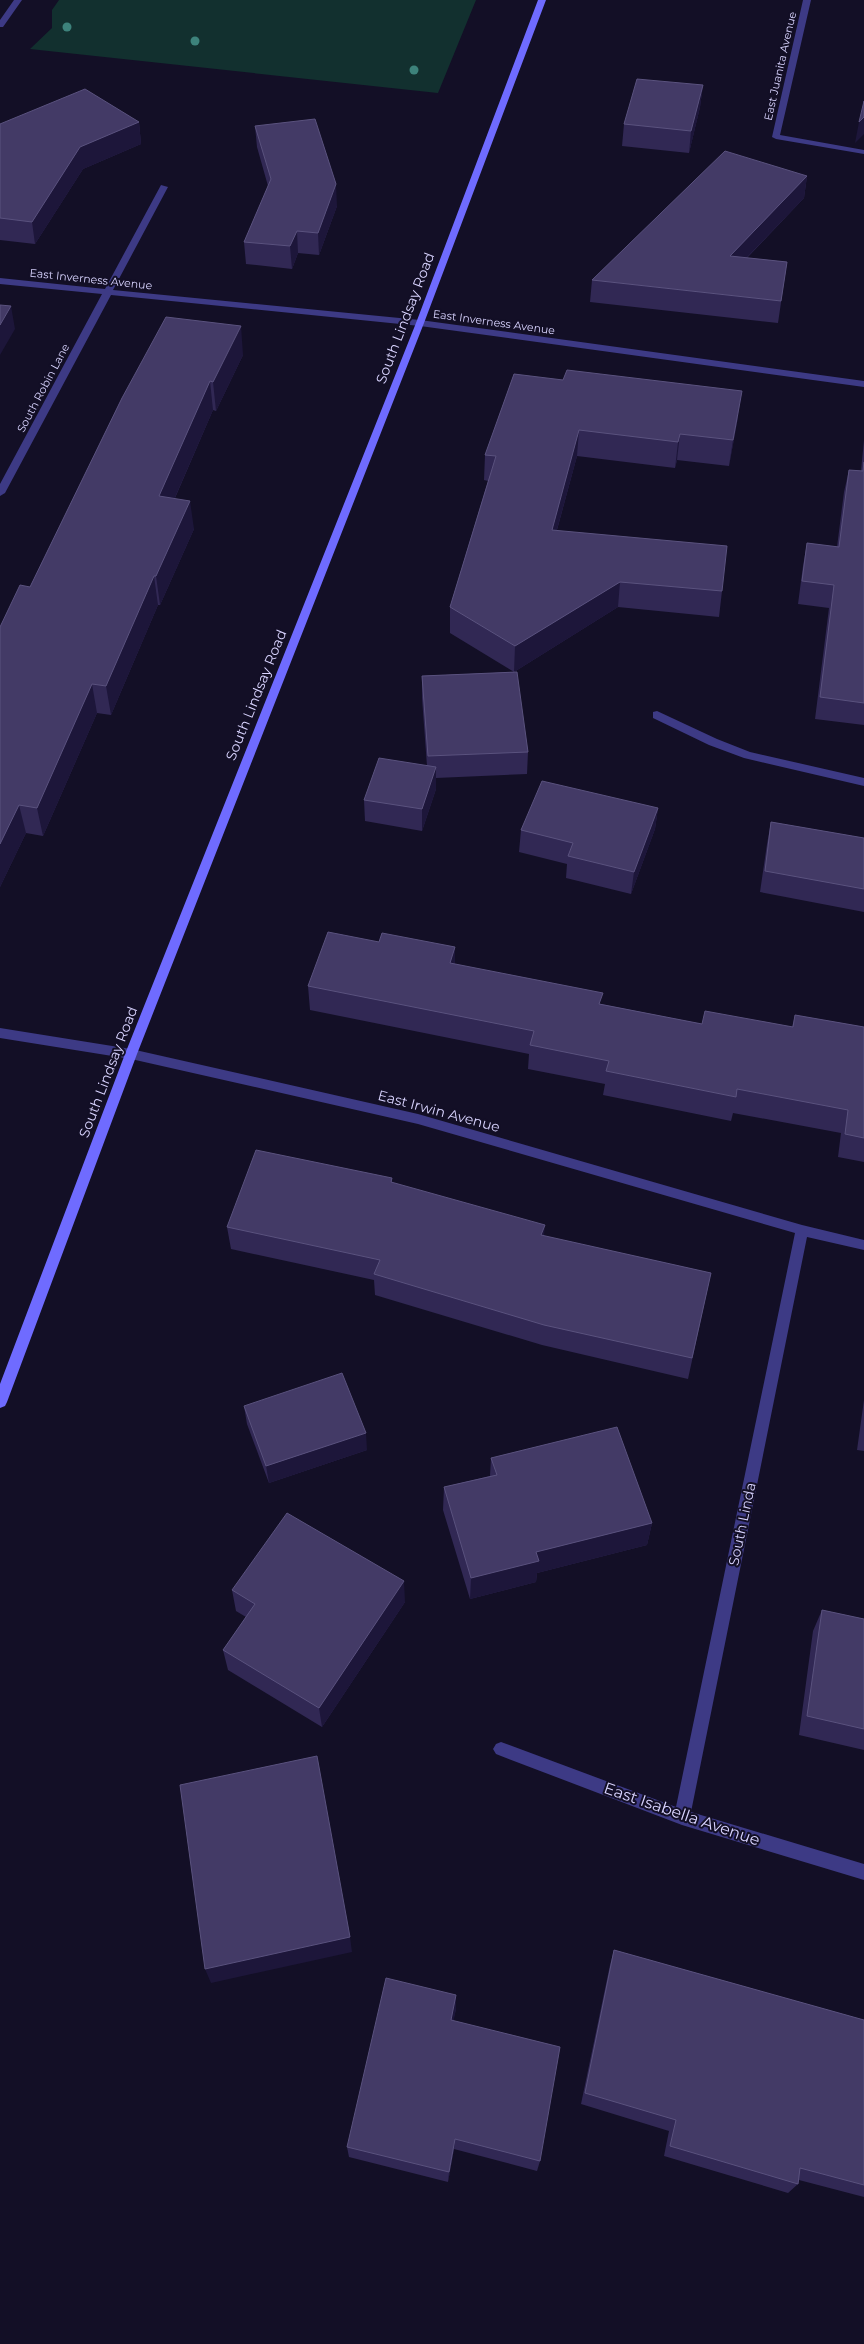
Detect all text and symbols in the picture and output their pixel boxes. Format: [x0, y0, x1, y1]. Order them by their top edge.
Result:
street label: East Juanita Avenue [761, 10, 799, 122]
street label: South Lindsay Road [372, 250, 438, 386]
street label: East Inverness Avenue [29, 266, 153, 292]
street label: East Inverness Avenue [432, 307, 556, 338]
street label: South Robin Lane [14, 341, 72, 435]
street label: South Lindsay Road [222, 627, 290, 763]
street label: South Lindsay Road [75, 1004, 141, 1140]
street label: East Irwin Avenue [376, 1086, 502, 1136]
street label: South Linda [724, 1481, 760, 1567]
street label: East Isabella Avenue [602, 1778, 762, 1850]

